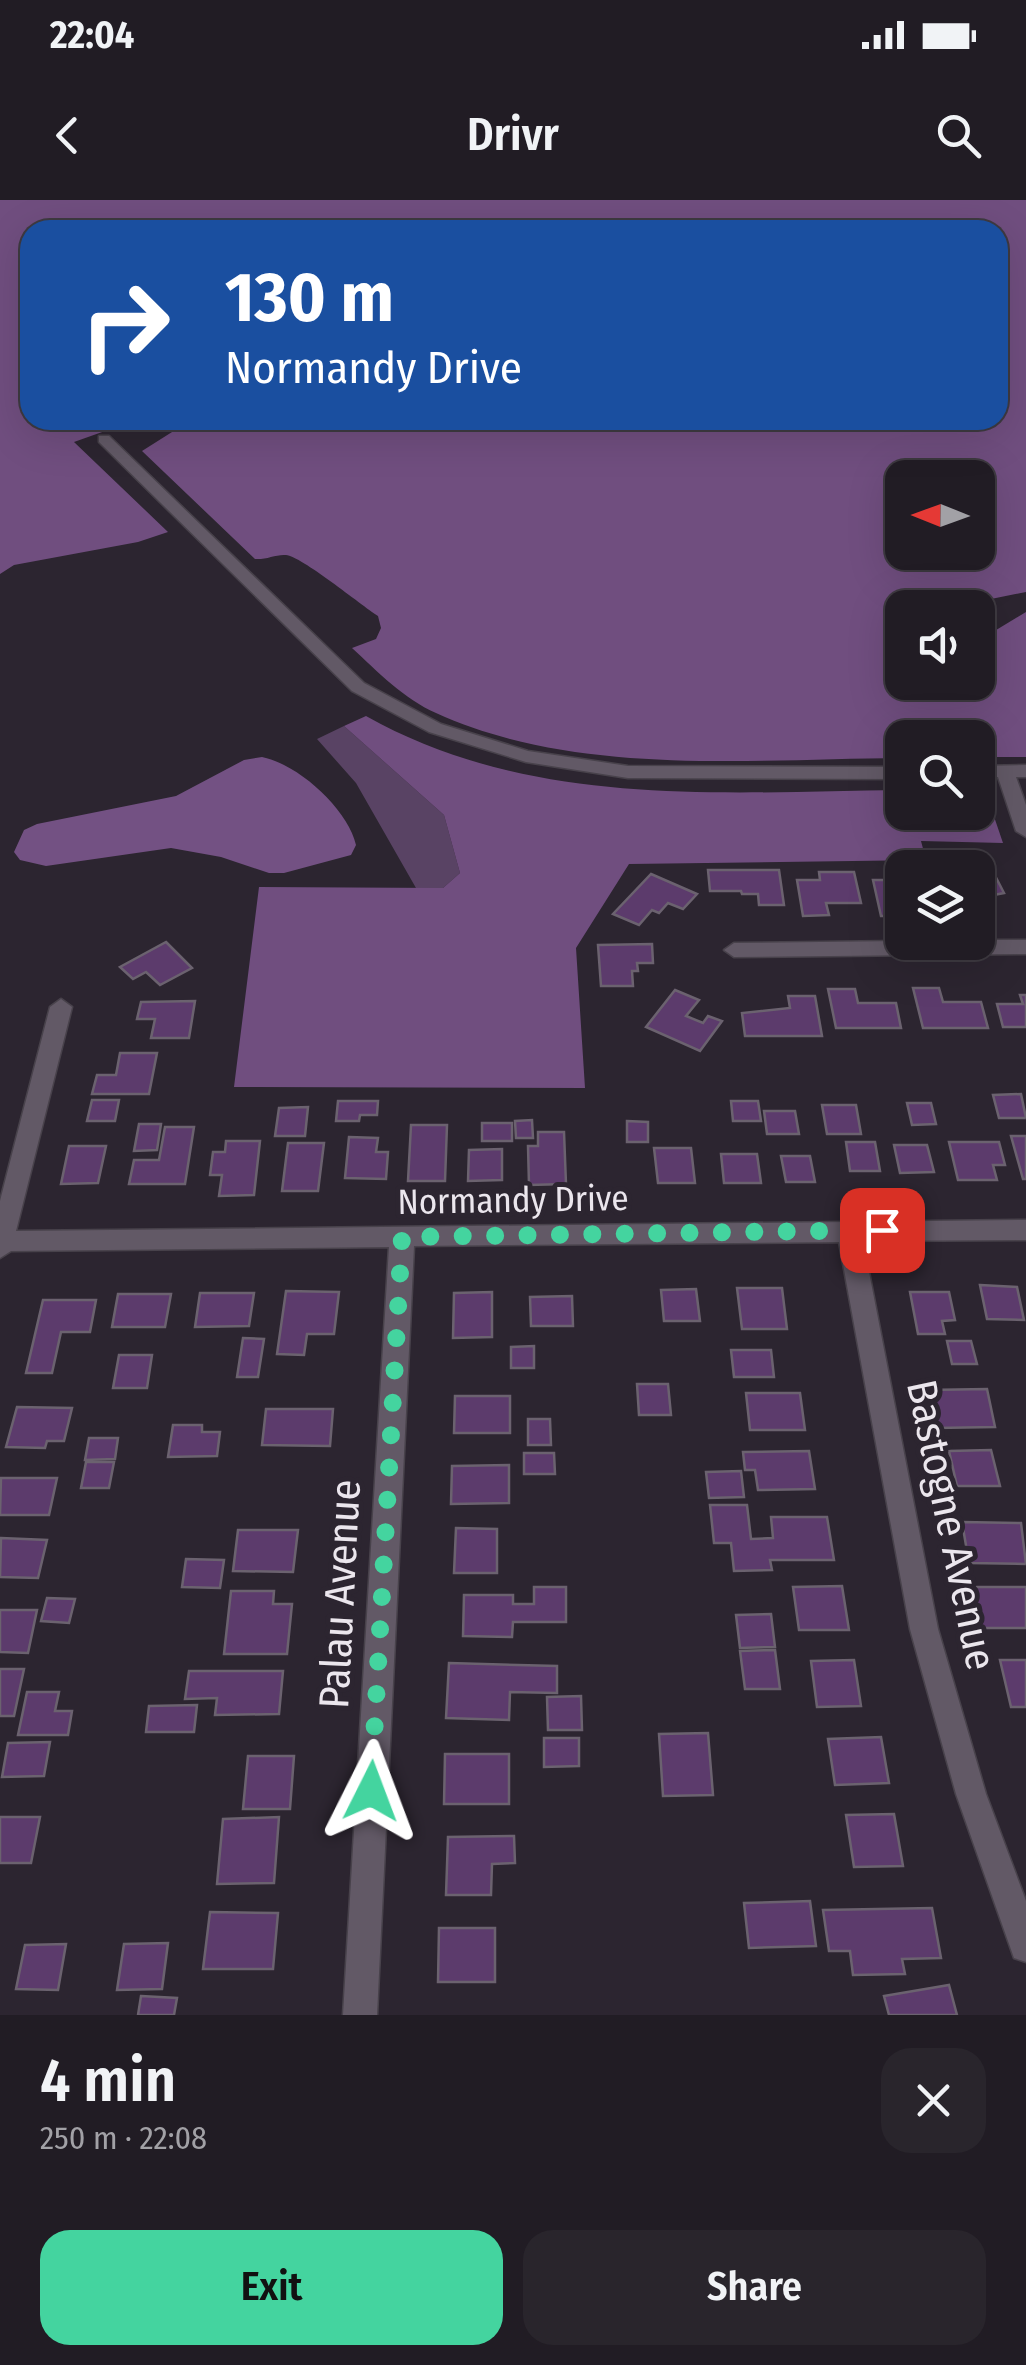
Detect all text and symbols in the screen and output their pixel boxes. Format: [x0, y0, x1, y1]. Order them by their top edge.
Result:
text: 22:04 [50, 12, 134, 58]
icon: back [40, 108, 95, 163]
text: Drivr [467, 108, 559, 162]
icon: search [931, 108, 986, 163]
text: 130 m [225, 256, 394, 340]
icon: right [60, 260, 190, 390]
text: Normandy Drive [225, 341, 522, 395]
north arrow [885, 460, 995, 570]
map controls [885, 460, 995, 960]
button: sound [885, 590, 995, 700]
button: search [885, 720, 995, 830]
button: layers [885, 850, 995, 960]
street label: Normandy Drive [397, 1177, 629, 1223]
pin [840, 1188, 925, 1273]
icon: arrive [855, 1203, 910, 1258]
street label: Bastogne Avenue [896, 1375, 1006, 1675]
street label: Palau Avenue [309, 1478, 371, 1710]
position arrow [319, 1739, 423, 1843]
text: 4 min [40, 2045, 176, 2117]
button: close [881, 2048, 986, 2153]
text: 250 m · 22:08 [40, 2119, 207, 2157]
button: Exit [40, 2230, 503, 2345]
button: Share [523, 2230, 986, 2345]

